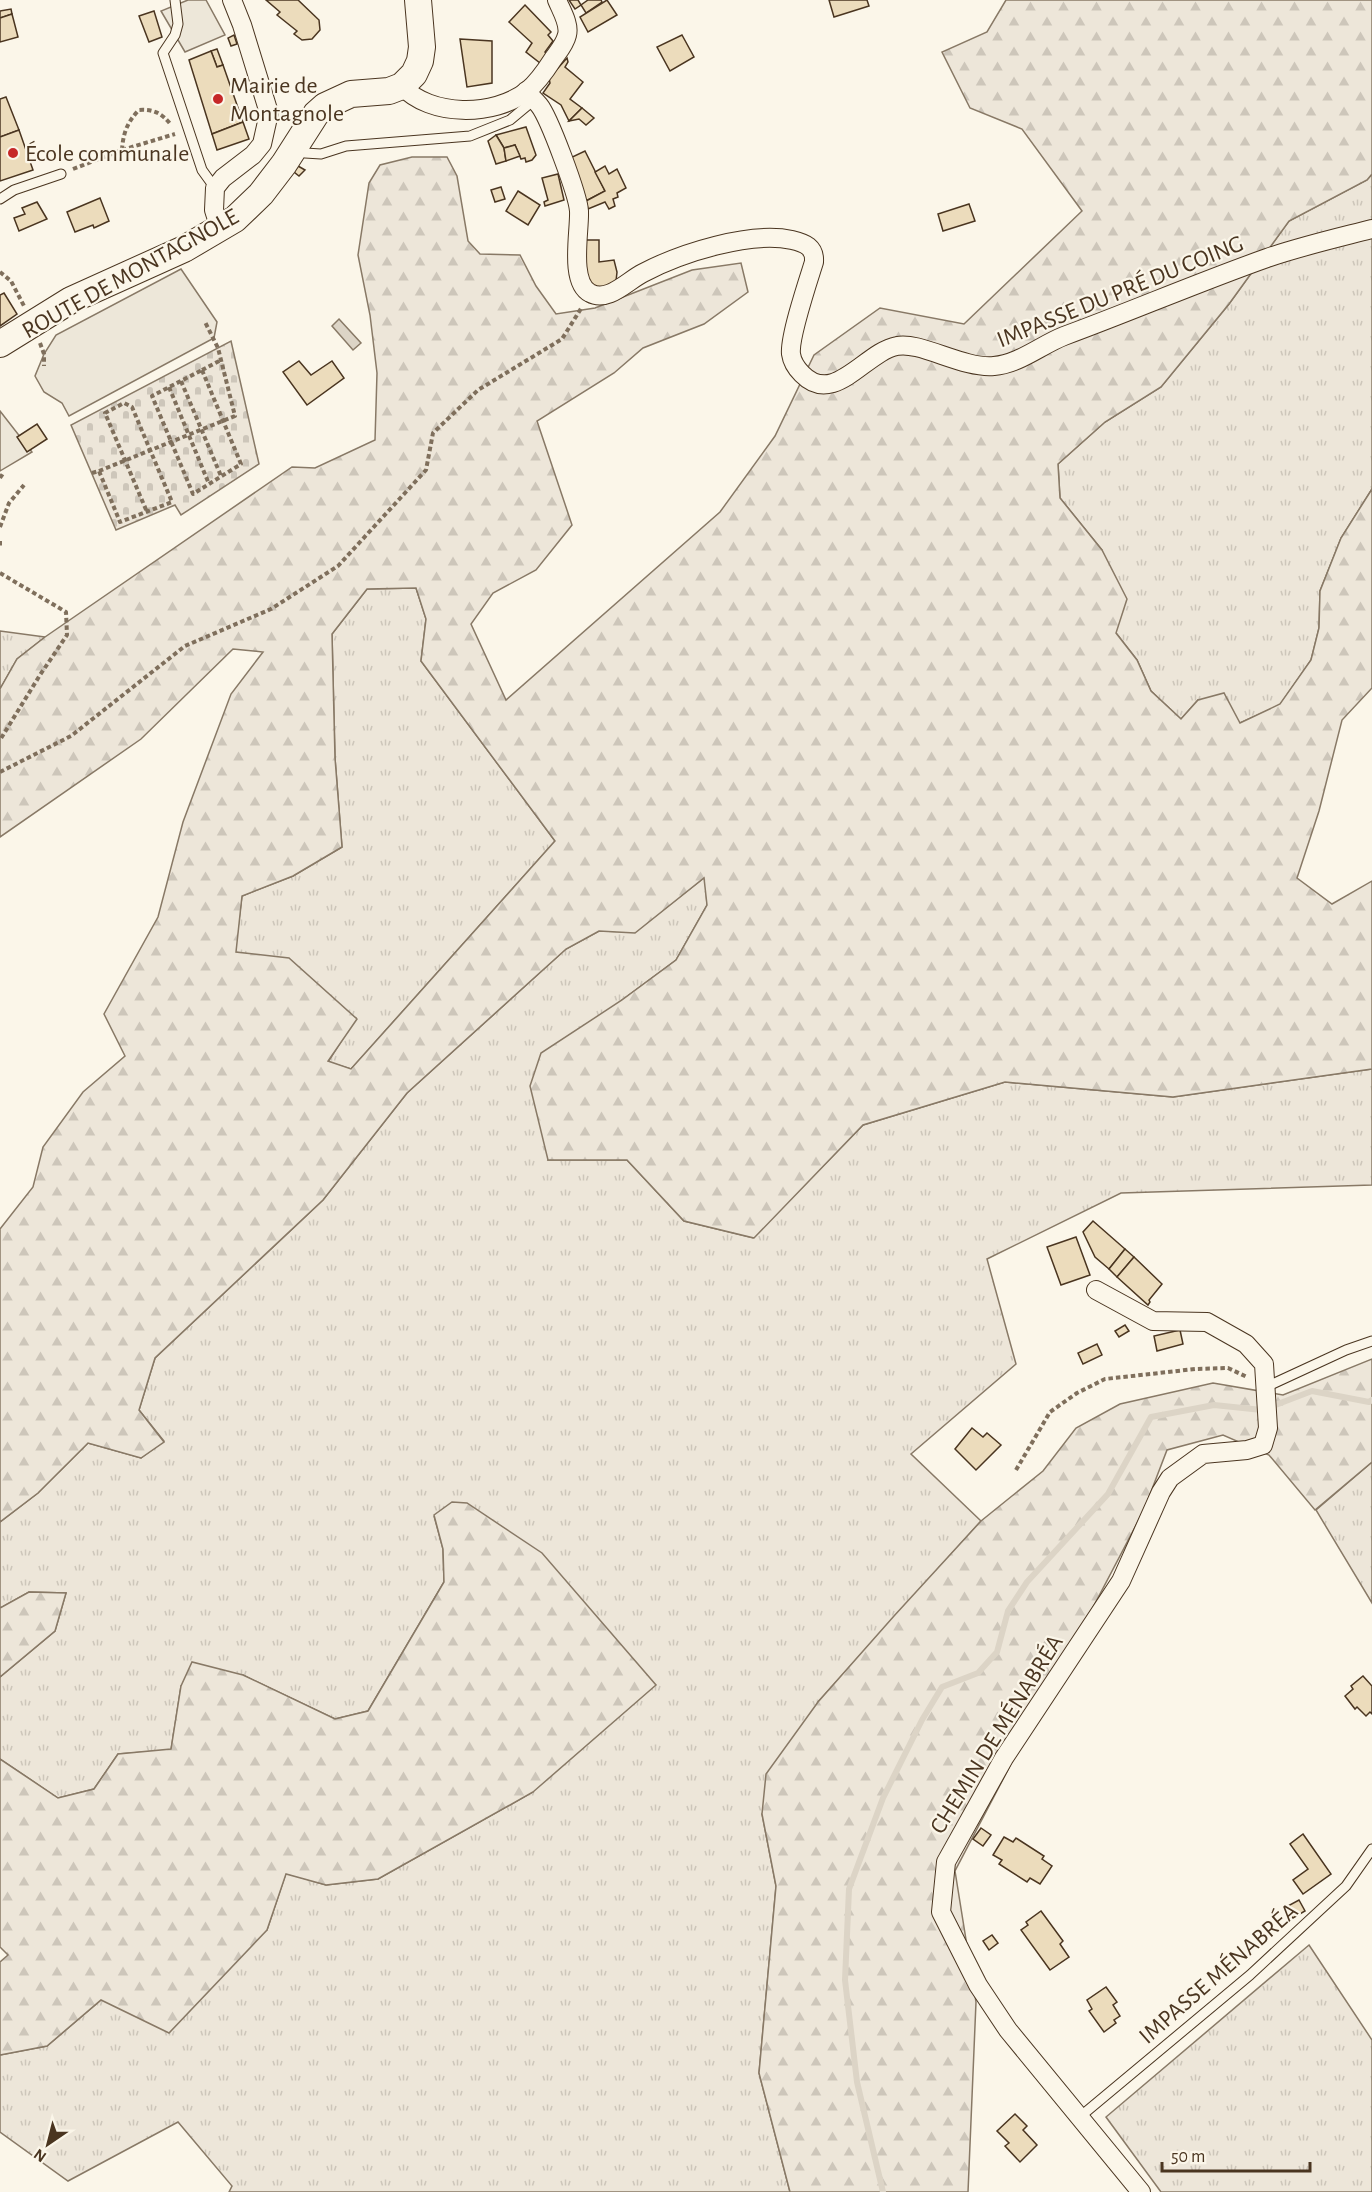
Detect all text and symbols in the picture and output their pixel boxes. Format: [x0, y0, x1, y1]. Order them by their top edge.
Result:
place label: Mairie de Montagnole [230, 74, 344, 126]
marker: Mairie de Montagnole [211, 92, 225, 106]
place label: École communale [25, 140, 189, 166]
marker: École communale [6, 146, 20, 160]
street label: ROUTE DE MONTAGNOLE [18, 204, 243, 343]
street label: IMPASSE DU PRÉ DU COING [993, 230, 1247, 352]
street label: CHEMIN DE MÉNABRÉA [924, 1630, 1068, 1838]
street label: IMPASSE MÉNABRÉA [1134, 1897, 1303, 2049]
north arrow [18, 2114, 78, 2174]
scale bar [1162, 2135, 1310, 2173]
text: N [31, 2146, 49, 2165]
text: 50 m [1171, 2148, 1205, 2166]

